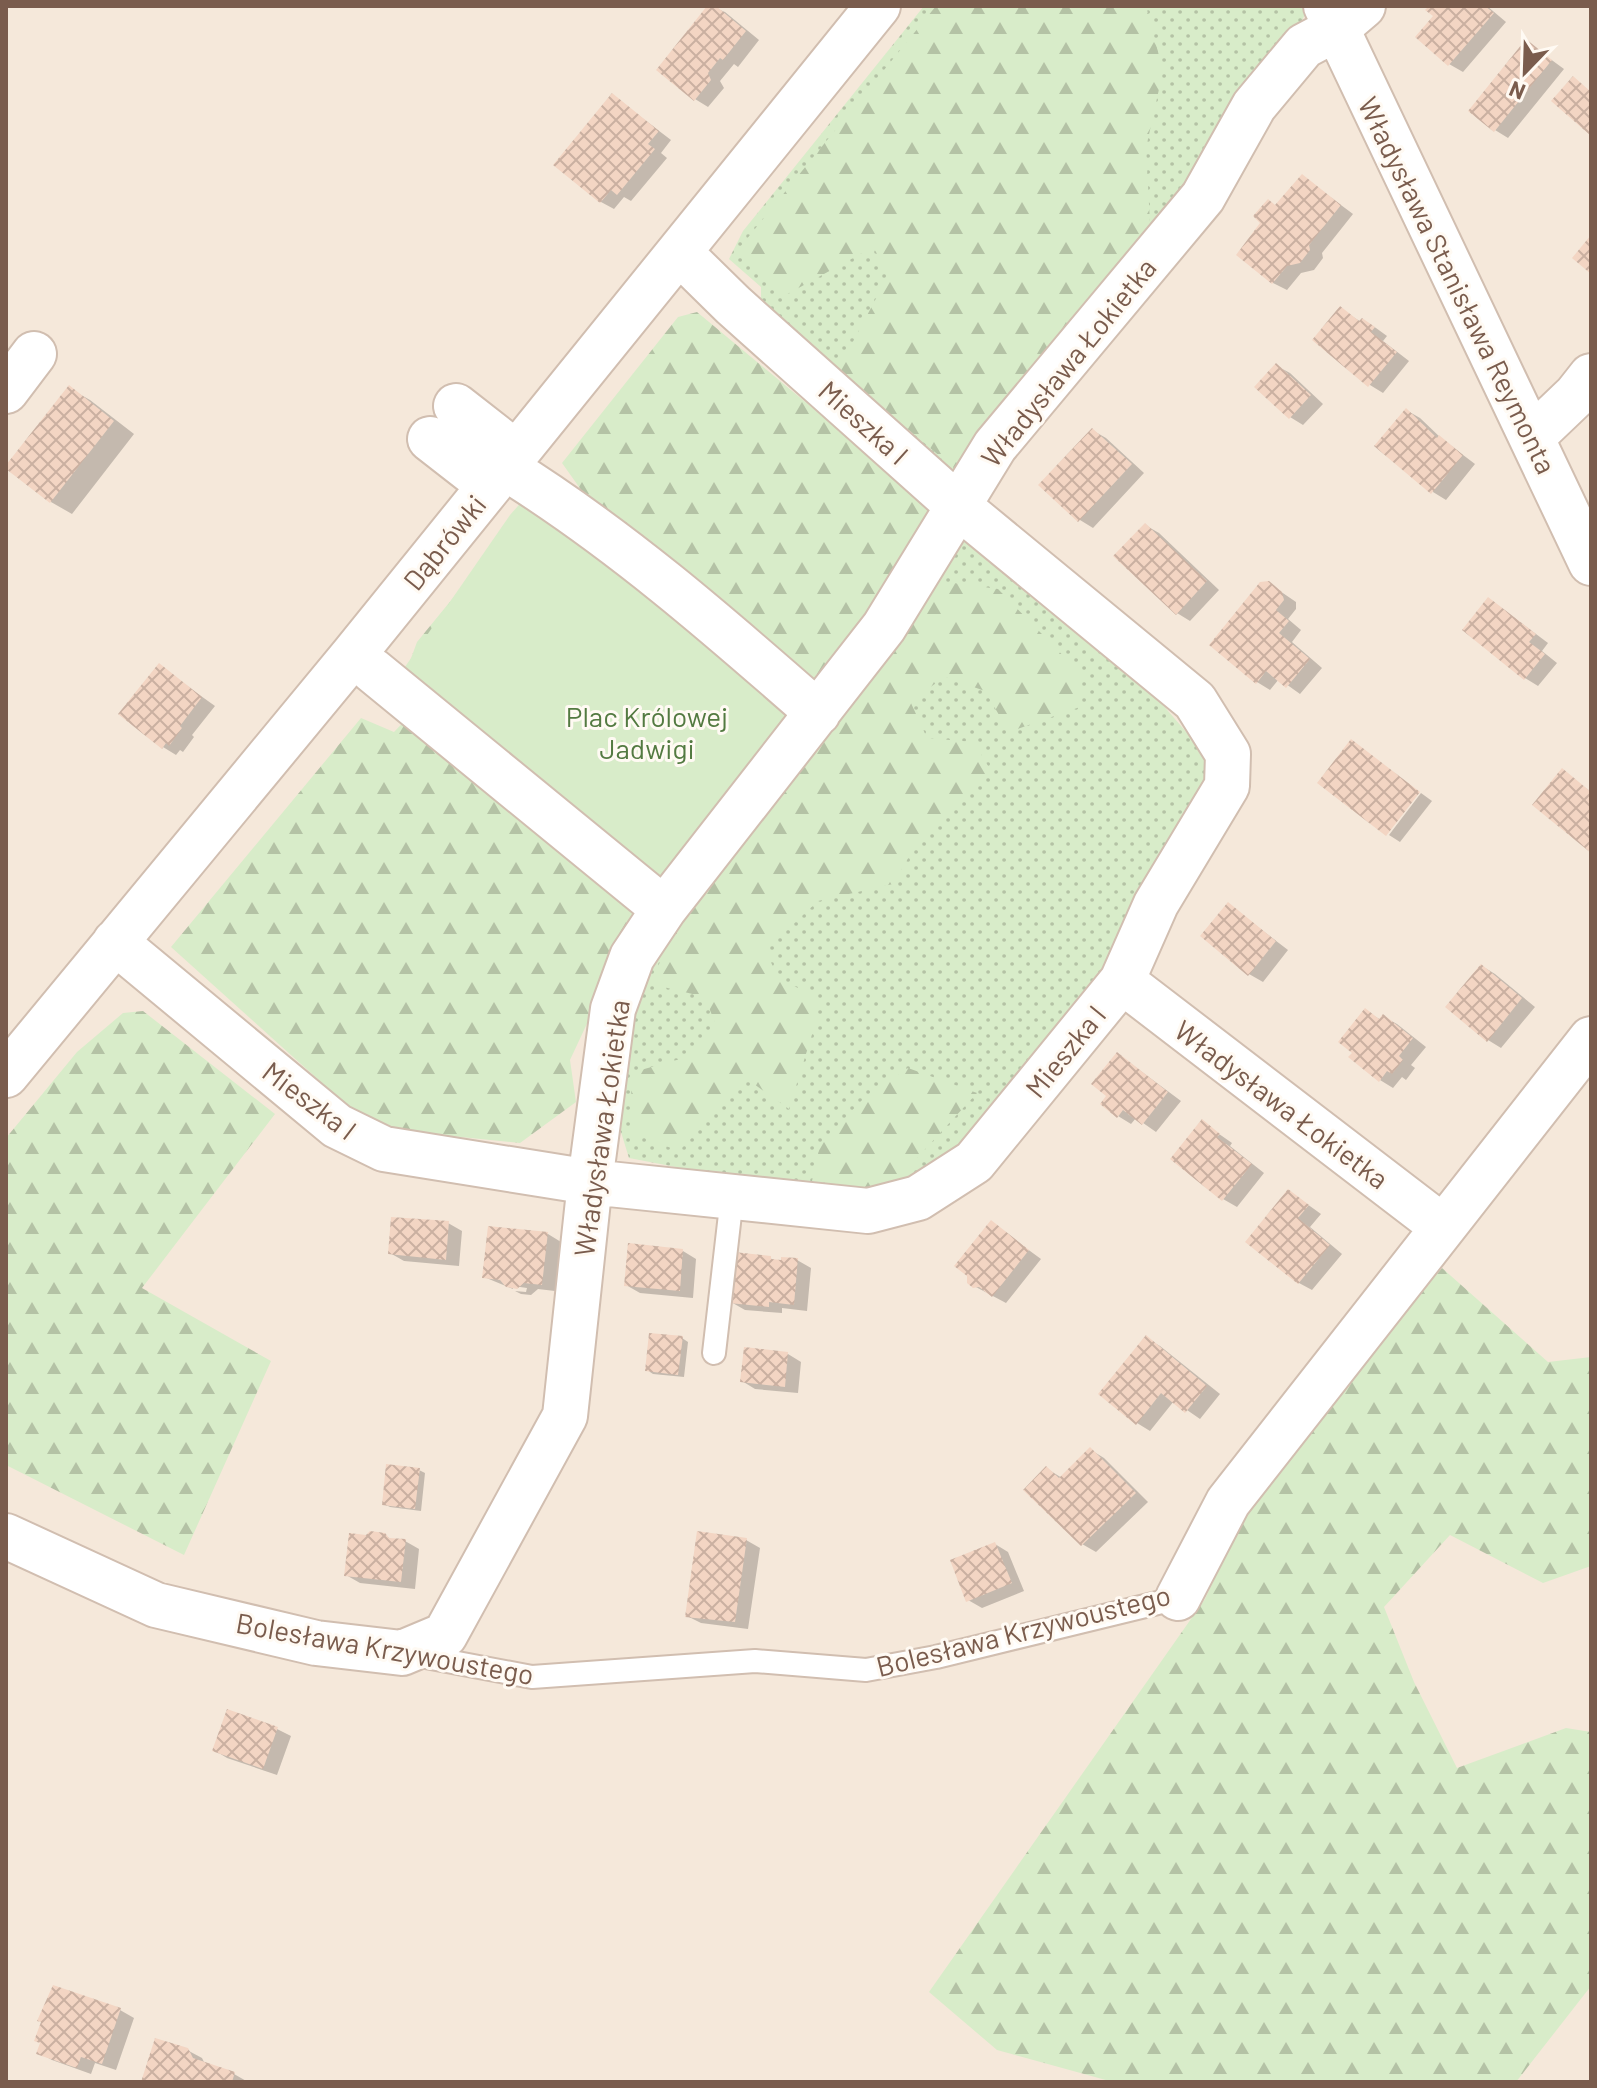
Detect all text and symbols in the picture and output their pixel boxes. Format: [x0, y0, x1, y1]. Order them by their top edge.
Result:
north arrow [1485, 32, 1565, 112]
text: N [1505, 77, 1529, 106]
street label: Władysława Stanisława Reymonta [1352, 91, 1564, 479]
street label: Władysława Łokietka [973, 251, 1163, 473]
street label: Mieszka I [812, 373, 916, 471]
street label: Dąbrówki [395, 488, 493, 596]
park label: Plac Królowej Jadwigi [566, 699, 728, 765]
street label: Władysława Łokietka [566, 997, 636, 1259]
street label: Mieszka I [1018, 998, 1112, 1104]
street label: Władysława Łokietka [1168, 1012, 1396, 1196]
street label: Mieszka I [256, 1054, 364, 1146]
street label: Bolesława Krzywoustego [872, 1577, 1174, 1683]
street label: Bolesława Krzywoustego [233, 1605, 537, 1691]

